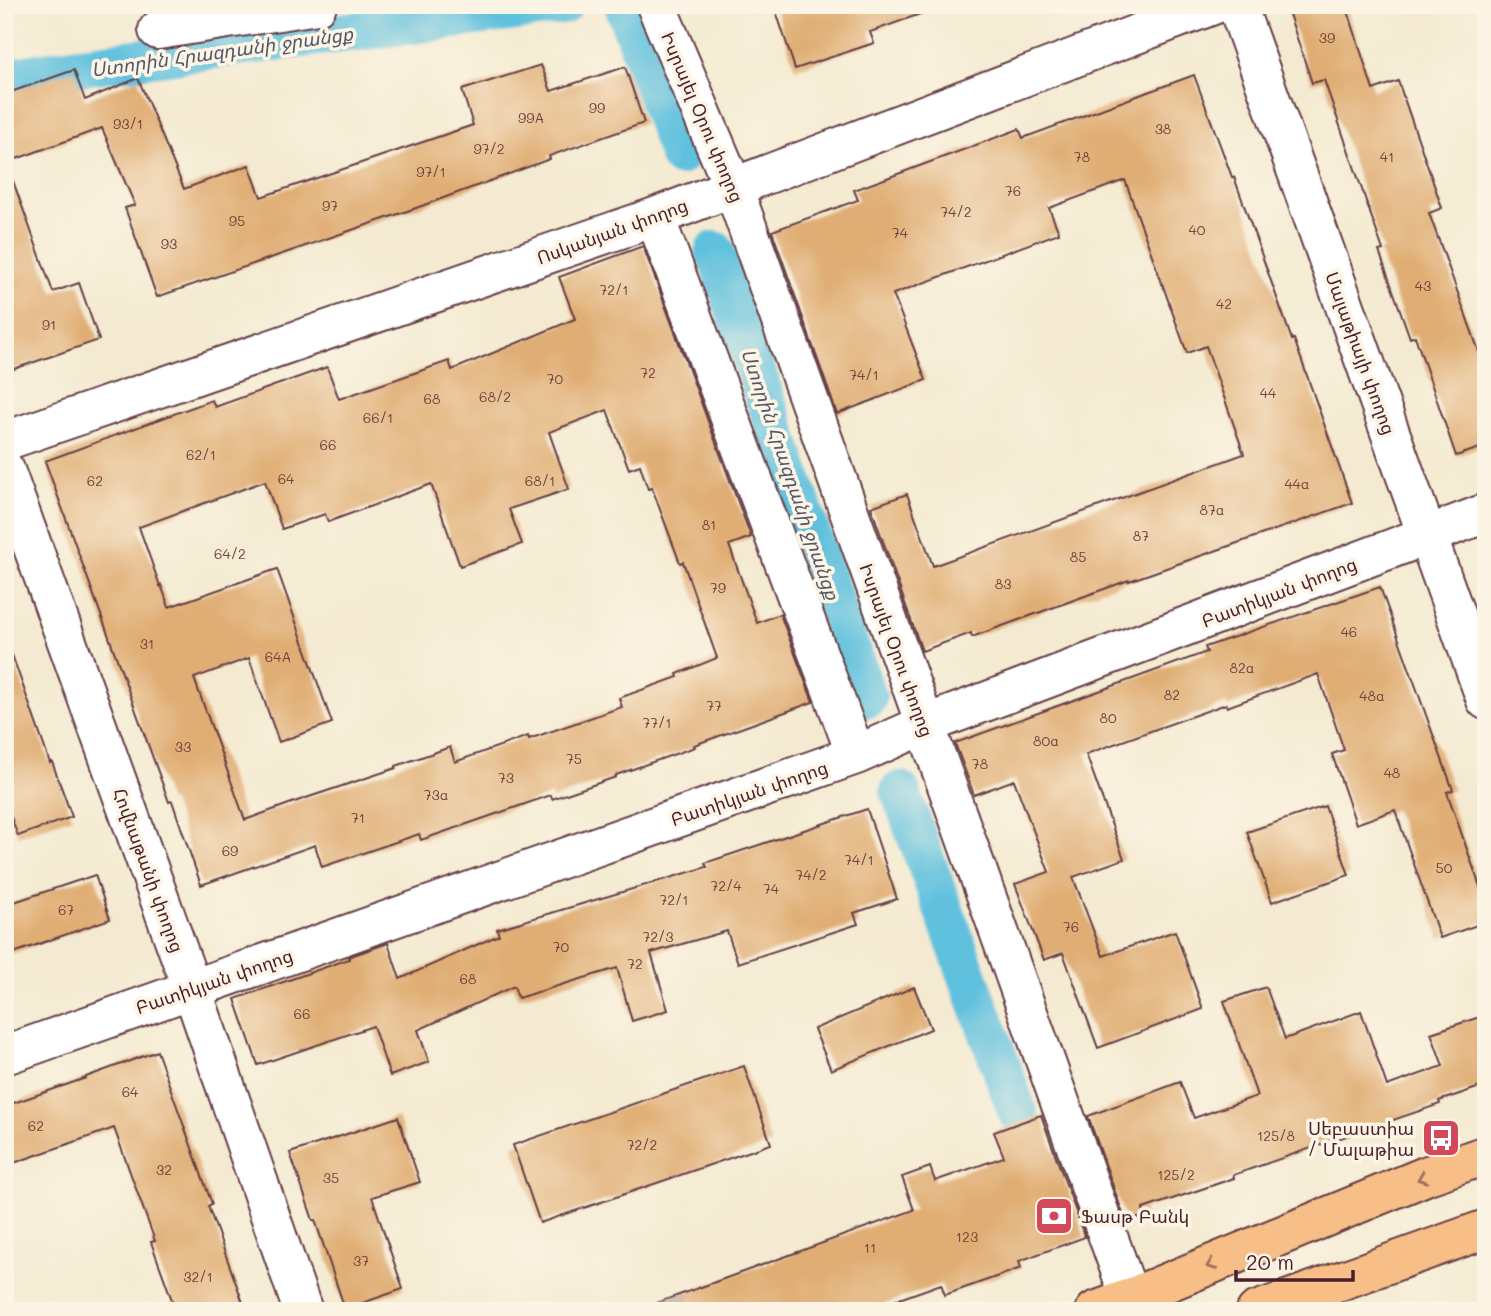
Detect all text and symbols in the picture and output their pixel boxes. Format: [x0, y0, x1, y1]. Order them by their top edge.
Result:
water label: Ստորին Հրազդանի ջրանցք [89, 20, 355, 82]
street label: Իսրայել Օրու փողոց [656, 28, 750, 206]
house number: 39 [1319, 28, 1335, 47]
house number: 99 [589, 98, 605, 117]
house number: 99A [518, 108, 544, 127]
house number: 93/1 [113, 114, 143, 133]
house number: 38 [1155, 119, 1171, 138]
house number: 97/2 [473, 139, 505, 158]
house number: 78 [1074, 147, 1090, 166]
house number: 41 [1380, 147, 1394, 166]
house number: 97/1 [416, 162, 446, 181]
house number: 76 [1005, 181, 1021, 200]
street label: Ոսկանյան փողոց [533, 193, 691, 269]
house number: 97 [322, 196, 338, 215]
house number: 74/2 [940, 202, 972, 221]
house number: 95 [229, 211, 245, 230]
house number: 40 [1189, 220, 1206, 239]
house number: 74 [892, 223, 909, 242]
house number: 93 [161, 234, 177, 253]
street label: Մալաթիայի փողոց [1320, 268, 1402, 438]
house number: 43 [1415, 276, 1431, 295]
house number: 72/1 [599, 280, 629, 299]
house number: 42 [1216, 294, 1232, 313]
house number: 91 [42, 315, 56, 334]
water label: Ստորին Հրազդանի ջրանցք [736, 345, 846, 604]
house number: 72 [640, 363, 656, 382]
house number: 74/1 [849, 365, 879, 384]
house number: 70 [547, 369, 564, 388]
house number: 44 [1260, 383, 1277, 402]
house number: 68/2 [479, 387, 511, 406]
house number: 68 [424, 389, 440, 408]
house number: 66/1 [363, 408, 393, 427]
house number: 66 [320, 435, 336, 454]
house number: 62/1 [186, 445, 216, 464]
house number: 64 [278, 469, 295, 488]
house number: 62 [87, 471, 103, 490]
house number: 68/1 [525, 471, 555, 490]
house number: 44a [1284, 474, 1310, 493]
house number: 87a [1200, 500, 1224, 519]
house number: 81 [702, 515, 716, 534]
house number: 87 [1133, 526, 1149, 545]
house number: 64/2 [214, 544, 246, 563]
house number: 85 [1070, 547, 1086, 566]
street label: Բատիկյան փողոց [1198, 551, 1360, 633]
street label: Իսրայել Օրու փողոց [854, 560, 940, 740]
house number: 83 [995, 574, 1011, 593]
house number: 79 [710, 578, 726, 597]
house number: 46 [1341, 622, 1357, 641]
house number: 31 [140, 634, 154, 653]
house number: 64A [265, 647, 291, 666]
house number: 82a [1230, 658, 1255, 677]
house number: 82 [1164, 685, 1180, 704]
house number: 48a [1359, 686, 1385, 705]
house number: 77 [706, 696, 722, 715]
house number: 80 [1099, 708, 1117, 727]
house number: 77/1 [642, 713, 672, 732]
house number: 80a [1033, 731, 1059, 750]
house number: 33 [175, 737, 191, 756]
house number: 75 [566, 749, 582, 768]
house number: 78 [972, 754, 988, 773]
street label: Բատիկյան փողոց [667, 755, 831, 831]
house number: 48 [1384, 763, 1400, 782]
house number: 73 [498, 768, 514, 787]
street label: Հովնաթանի փողոց [108, 784, 190, 956]
house number: 73a [424, 785, 448, 804]
house number: 71 [351, 808, 365, 827]
house number: 69 [222, 841, 238, 860]
house number: 74/1 [844, 850, 874, 869]
house number: 50 [1436, 858, 1453, 877]
house number: 74/2 [795, 865, 827, 884]
house number: 72/4 [710, 876, 742, 895]
house number: 74 [763, 879, 780, 898]
house number: 72/1 [659, 890, 689, 909]
house number: 67 [58, 900, 74, 919]
house number: 76 [1063, 917, 1079, 936]
house number: 72/3 [642, 927, 674, 946]
house number: 70 [553, 937, 570, 956]
street label: Բատիկյան փողոց [132, 943, 296, 1019]
house number: 72 [627, 954, 643, 973]
house number: 68 [460, 969, 476, 988]
house number: 66 [294, 1004, 310, 1023]
house number: 64 [122, 1082, 139, 1101]
house number: 62 [28, 1116, 44, 1135]
place label: Սեբաստիա / Մալաթիա [1308, 1116, 1414, 1161]
bus stop icon: Սեբաստիա / Մալաթիա [1420, 1117, 1462, 1159]
house number: 125/8 [1257, 1126, 1295, 1145]
house number: 72/2 [627, 1135, 657, 1154]
house number: 32 [156, 1160, 172, 1179]
house number: 125/2 [1157, 1165, 1195, 1184]
house number: 35 [323, 1168, 339, 1187]
one-way arrow [1416, 1170, 1428, 1184]
bank icon: Ֆասթ Բանկ [1033, 1195, 1075, 1237]
place label: Ֆասթ Բանկ [1081, 1204, 1189, 1228]
house number: 123 [956, 1227, 978, 1246]
house number: 11 [864, 1238, 876, 1257]
scale bar [1236, 1239, 1353, 1283]
text: 20 m [1246, 1248, 1294, 1275]
house number: 37 [353, 1251, 369, 1270]
one-way arrow [1206, 1256, 1218, 1270]
house number: 32/1 [183, 1267, 213, 1286]

